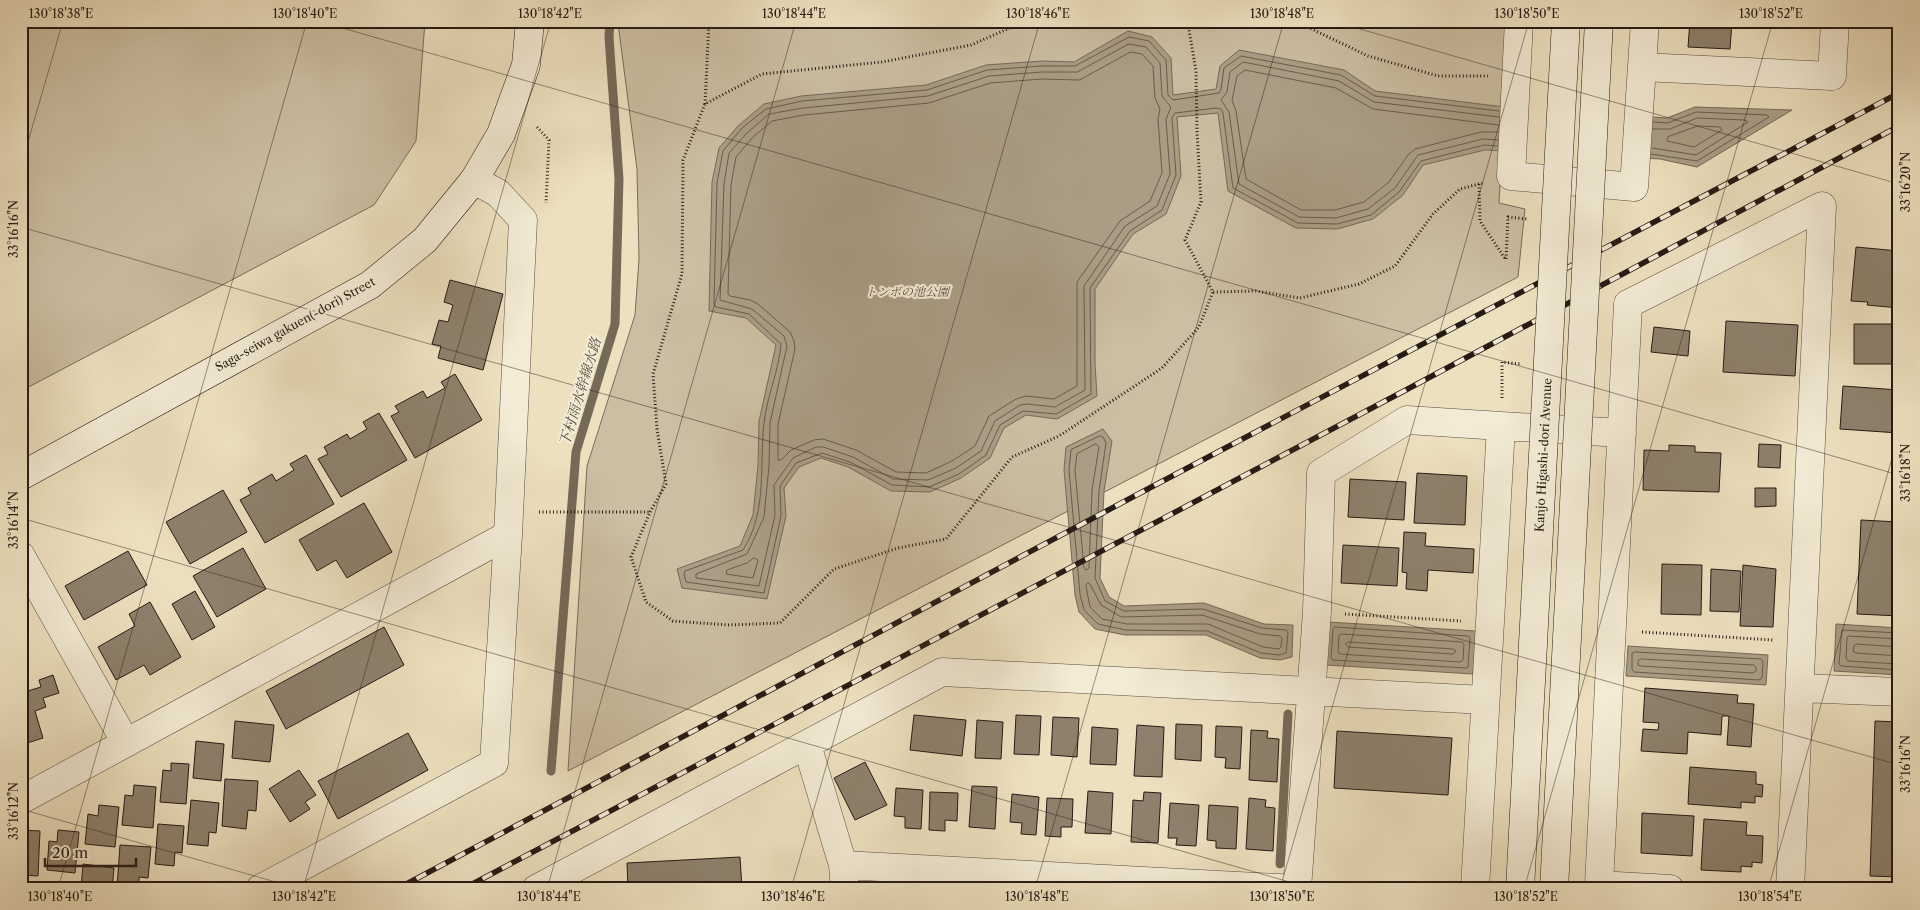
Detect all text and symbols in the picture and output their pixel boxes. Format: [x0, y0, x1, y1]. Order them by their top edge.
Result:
text: 130°18'38"E [29, 6, 93, 21]
text: 130°18'40"E [273, 6, 337, 21]
text: 130°18'42"E [518, 6, 582, 21]
text: 130°18'44"E [762, 6, 826, 21]
text: 130°18'46"E [1006, 6, 1070, 21]
text: 130°18'48"E [1250, 6, 1314, 21]
text: 130°18'50"E [1495, 6, 1559, 21]
text: 130°18'52"E [1739, 6, 1803, 21]
text: 33°16'20"N [1898, 152, 1913, 212]
text: 33°16'16"N [6, 200, 21, 258]
street label: Saga-seiwa gakuen(-dori) Street [212, 273, 378, 374]
park label: トンボの池公園 [865, 284, 951, 299]
water label: 下村雨水幹線水路 [555, 335, 605, 448]
street label: Kanjo Higashi-dori Avenue [1531, 377, 1555, 532]
text: 33°16'18"N [1898, 444, 1913, 502]
text: 33°16'14"N [6, 491, 21, 549]
text: 33°16'16"N [1898, 735, 1913, 793]
text: 33°16'12"N [6, 782, 21, 840]
scale bar [45, 835, 136, 867]
text: 20 m [52, 843, 88, 862]
text: 130°18'40"E [28, 889, 92, 904]
text: 130°18'42"E [272, 889, 336, 904]
text: 130°18'44"E [517, 889, 581, 904]
text: 130°18'46"E [761, 889, 825, 904]
text: 130°18'48"E [1005, 889, 1069, 904]
text: 130°18'50"E [1250, 889, 1314, 904]
text: 130°18'52"E [1494, 889, 1558, 904]
text: 130°18'54"E [1738, 889, 1802, 904]

